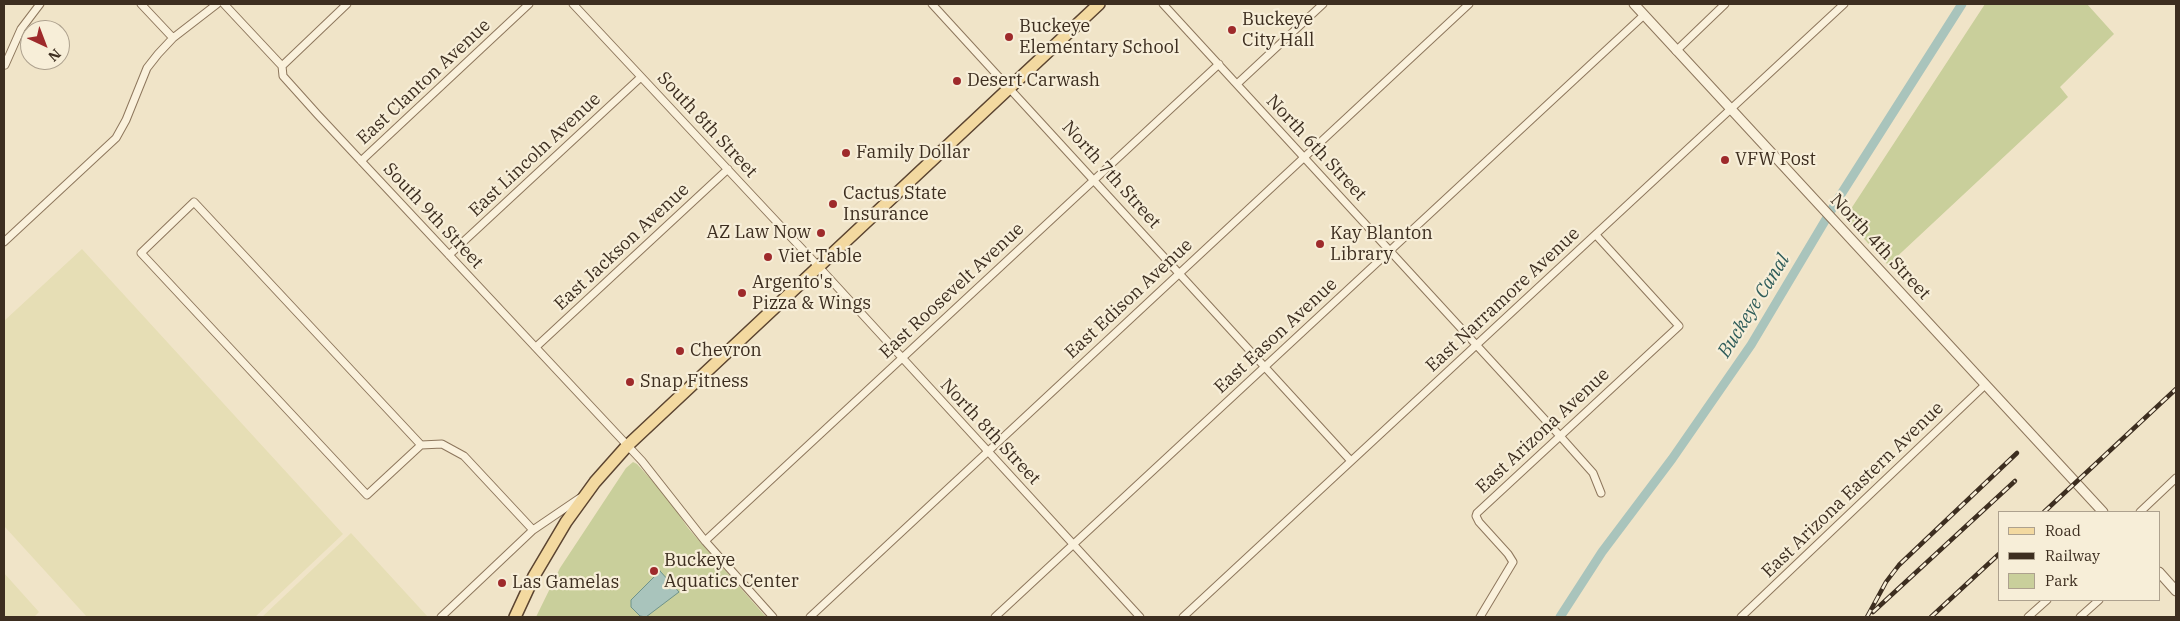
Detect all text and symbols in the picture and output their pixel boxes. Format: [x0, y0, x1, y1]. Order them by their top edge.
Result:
place label: Buckeye City Hall [1242, 9, 1314, 52]
street label: East Clanton Avenue [353, 15, 495, 149]
place label: Buckeye Elementary School [1019, 16, 1179, 58]
north arrow [20, 20, 70, 70]
marker: Buckeye City Hall [1226, 24, 1238, 36]
marker: Buckeye Elementary School [1003, 31, 1015, 43]
text: N [44, 45, 65, 66]
street label: South 8th Street [652, 68, 762, 182]
place label: Desert Carwash [967, 70, 1100, 92]
marker: Desert Carwash [951, 75, 963, 87]
street label: East Lincoln Avenue [465, 88, 605, 222]
street label: North 6th Street [1261, 90, 1371, 206]
street label: North 7th Street [1057, 117, 1165, 233]
place label: Family Dollar [856, 142, 970, 164]
marker: Family Dollar [840, 147, 852, 159]
place label: VFW Post [1735, 149, 1816, 171]
marker: VFW Post [1719, 154, 1731, 166]
street label: South 9th Street [378, 159, 488, 273]
street label: East Jackson Avenue [550, 179, 694, 315]
place label: Cactus State Insurance [843, 183, 947, 225]
street label: North 4th Street [1825, 189, 1935, 305]
marker: Cactus State Insurance [827, 198, 839, 210]
street label: East Roosevelt Avenue [875, 218, 1029, 364]
place label: AZ Law Now [707, 222, 811, 244]
place label: Kay Blanton Library [1330, 223, 1433, 266]
street label: East Narramore Avenue [1422, 223, 1584, 377]
marker: AZ Law Now [815, 227, 827, 239]
street label: East Edison Avenue [1061, 234, 1197, 364]
marker: Kay Blanton Library [1314, 238, 1326, 250]
place label: Viet Table [778, 246, 862, 268]
water label: Buckeye Canal [1713, 250, 1795, 362]
marker: Viet Table [762, 251, 774, 263]
place label: Argento's Pizza & Wings [752, 272, 871, 314]
street label: East Eason Avenue [1210, 274, 1342, 398]
marker: Argento's Pizza & Wings [736, 287, 748, 299]
place label: Chevron [690, 340, 762, 362]
marker: Chevron [674, 345, 686, 357]
street label: East Arizona Avenue [1472, 364, 1614, 498]
place label: Snap Fitness [640, 371, 749, 393]
street label: North 8th Street [935, 374, 1045, 490]
marker: Snap Fitness [624, 376, 636, 388]
street label: East Arizona Eastern Avenue [1758, 397, 1948, 583]
legend [1998, 511, 2160, 601]
text: Road [2045, 521, 2081, 540]
text: Railway [2045, 546, 2100, 565]
place label: Buckeye Aquatics Center [664, 550, 799, 592]
marker: Buckeye Aquatics Center [648, 565, 660, 577]
text: Park [2045, 571, 2078, 590]
place label: Las Gamelas [512, 572, 619, 594]
marker: Las Gamelas [496, 577, 508, 589]

